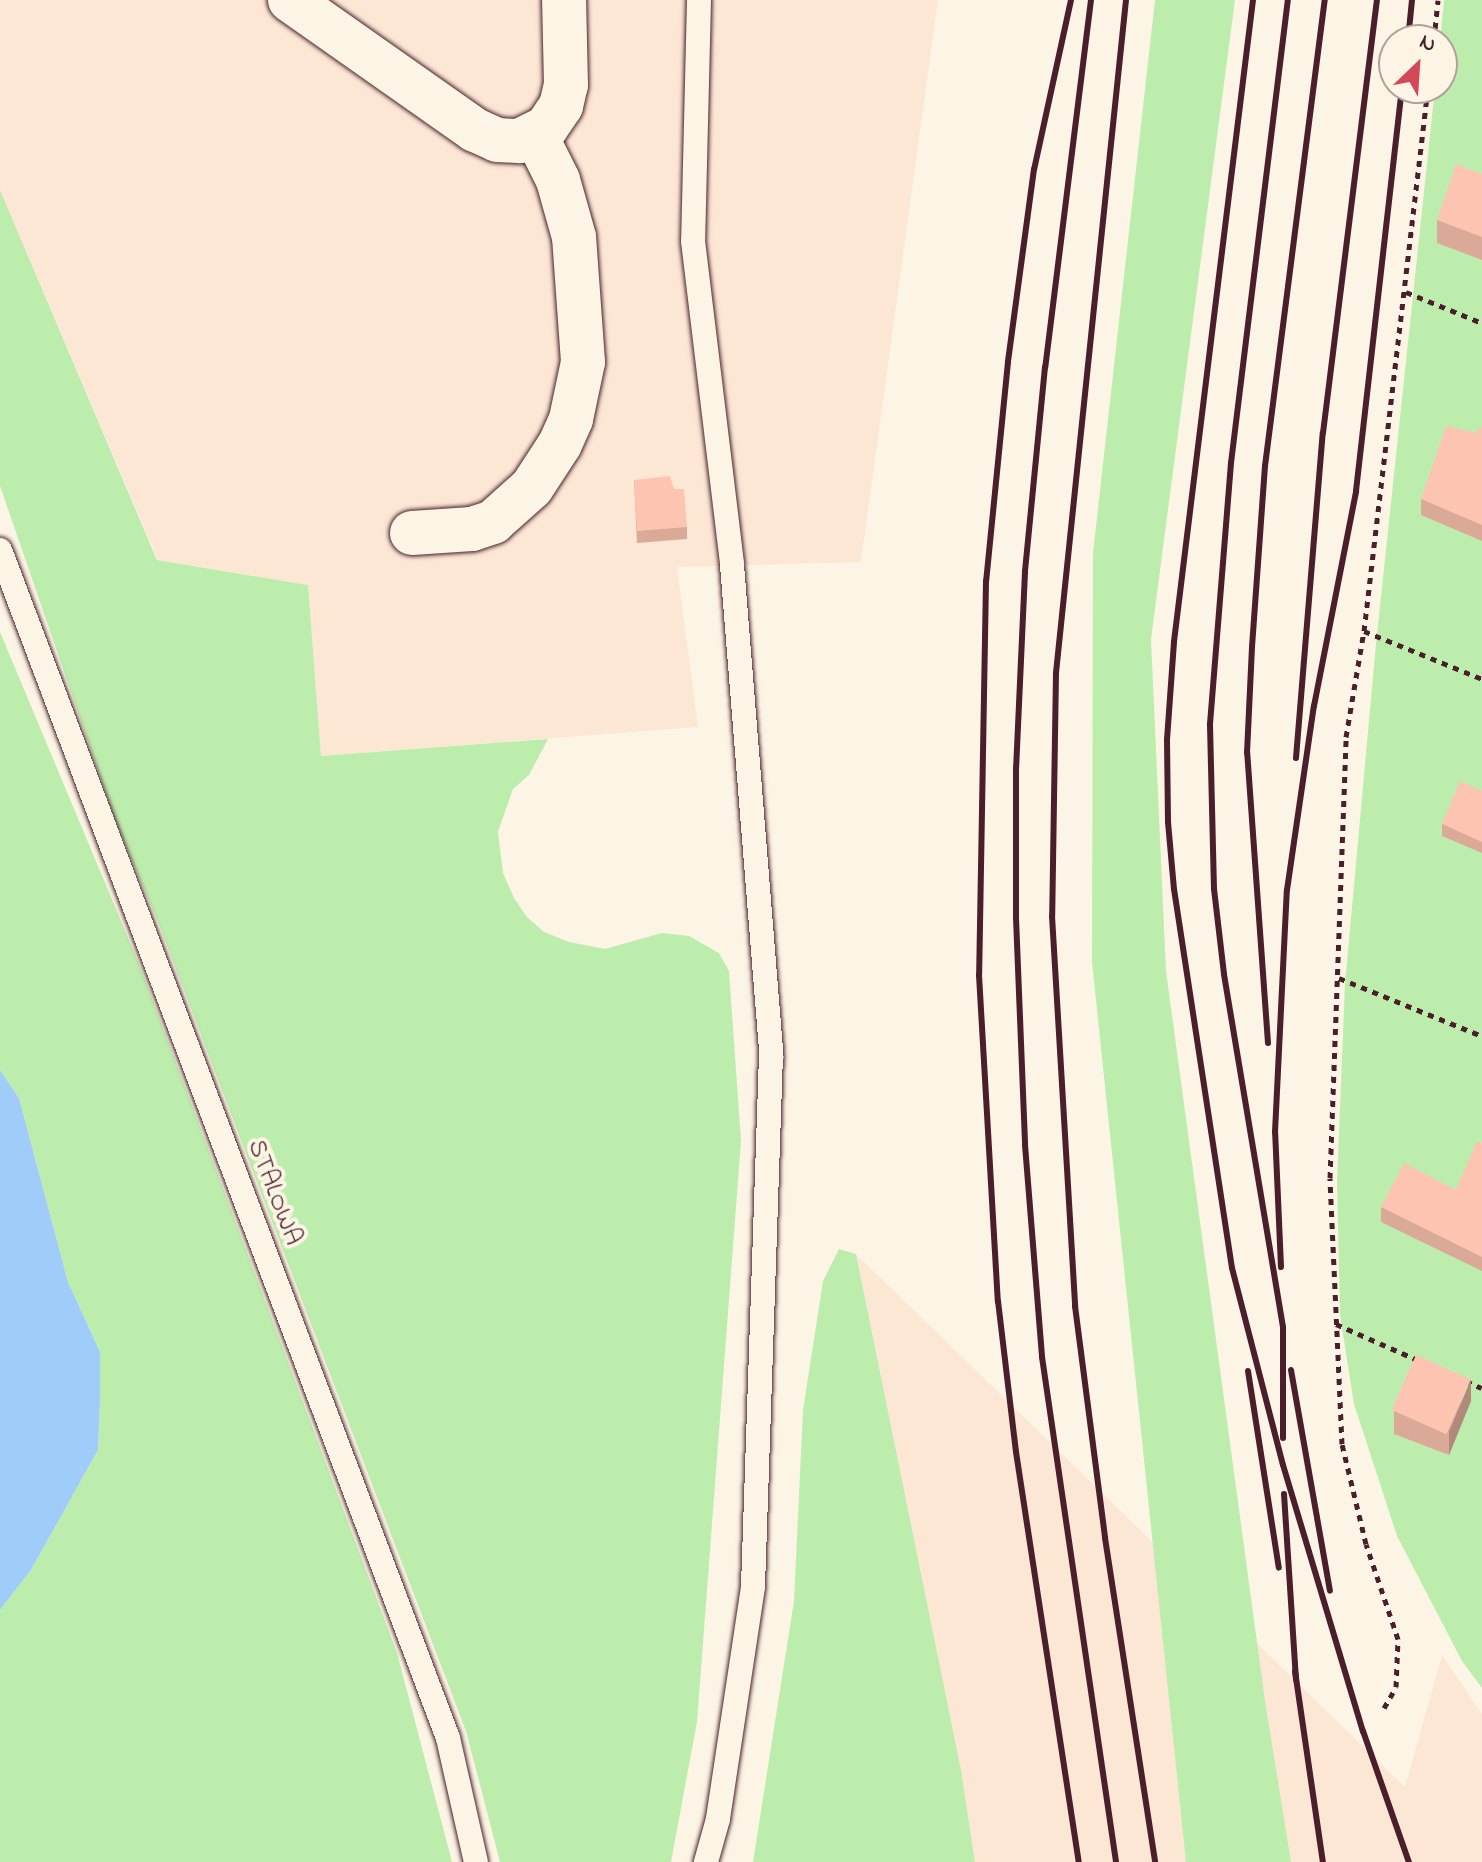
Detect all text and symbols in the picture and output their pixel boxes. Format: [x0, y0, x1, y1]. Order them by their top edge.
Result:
north arrow [1378, 24, 1458, 104]
text: N [1414, 26, 1441, 62]
street label: STALOWA [239, 1136, 307, 1250]

